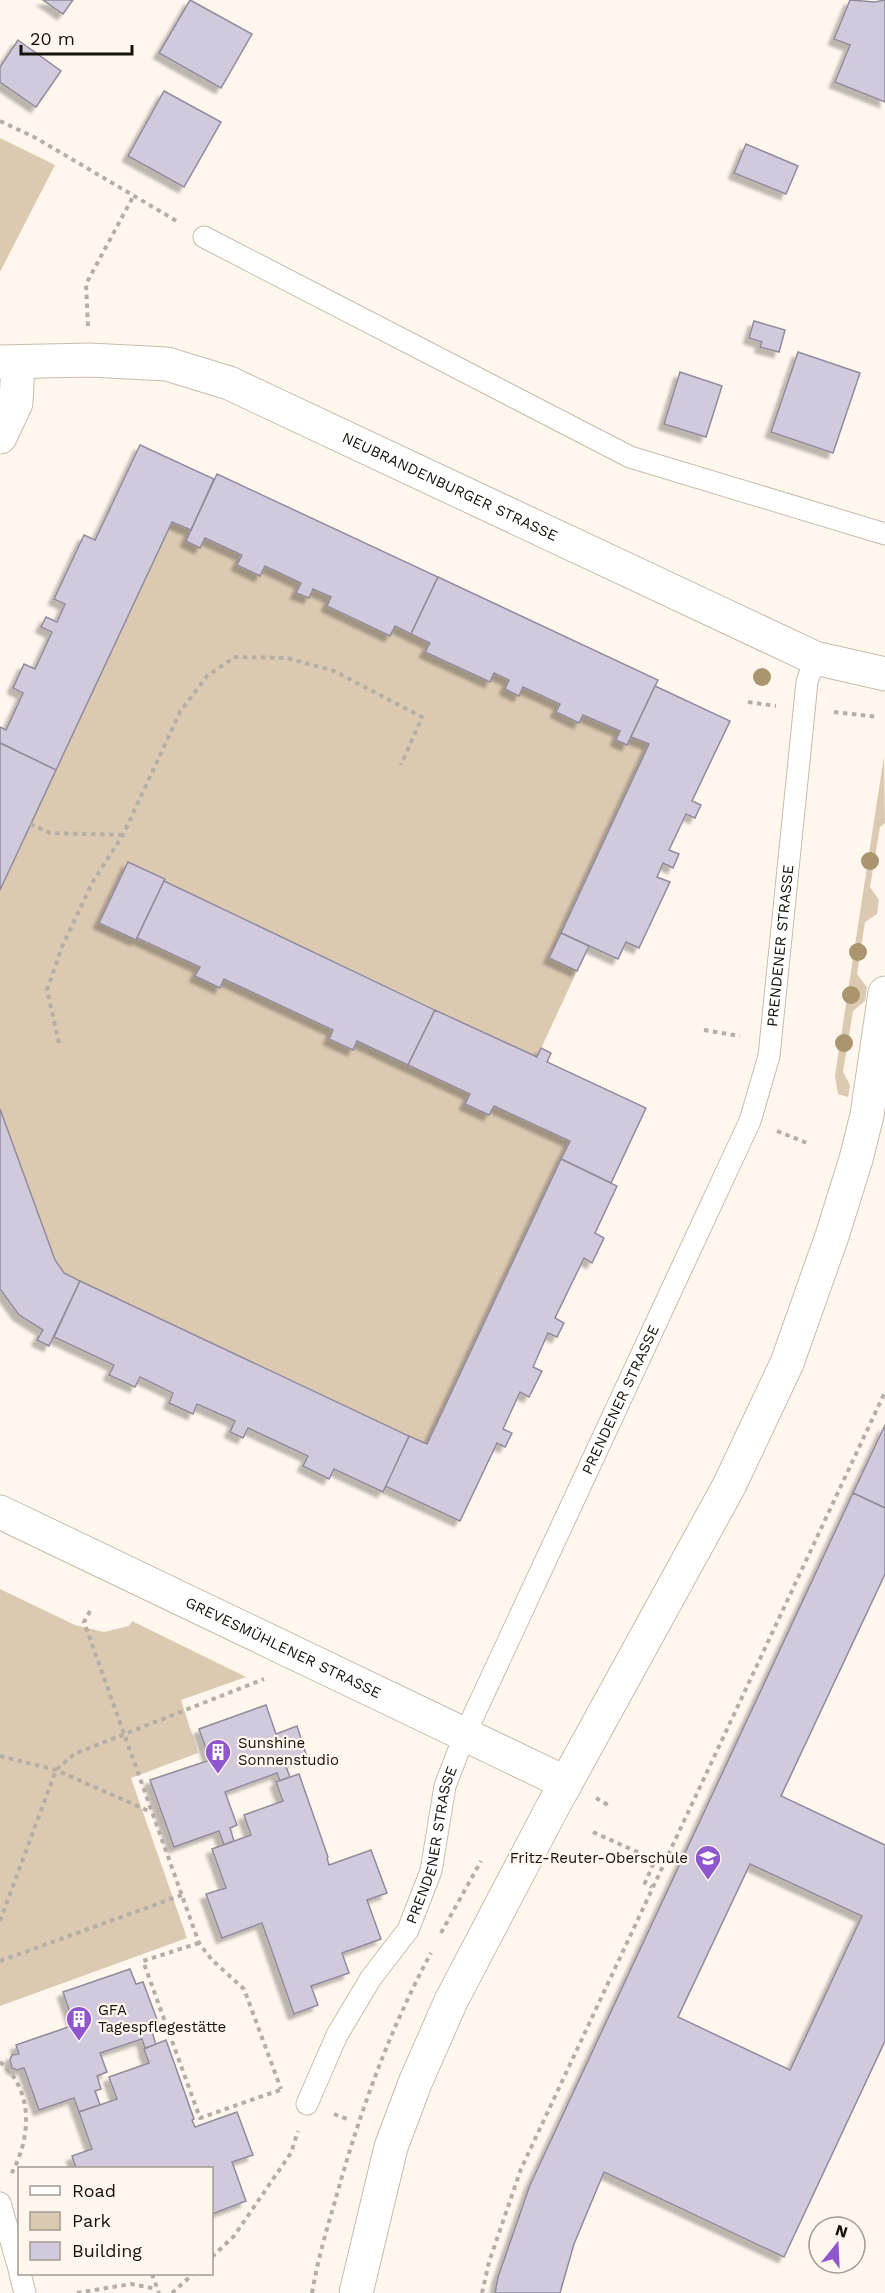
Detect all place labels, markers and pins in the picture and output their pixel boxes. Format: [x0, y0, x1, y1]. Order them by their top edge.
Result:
place label: Sunshine Sonnenstudio [238, 1734, 339, 1769]
building icon: Sunshine Sonnenstudio [203, 1737, 233, 1775]
school or university icon: Fritz-Reuter-Oberschule [693, 1843, 723, 1881]
place label: Fritz-Reuter-Oberschule [510, 1849, 688, 1867]
place label: GFA Tagespflegestätte [98, 2001, 226, 2036]
building icon: GFA Tagespflegestätte [64, 2004, 94, 2042]

